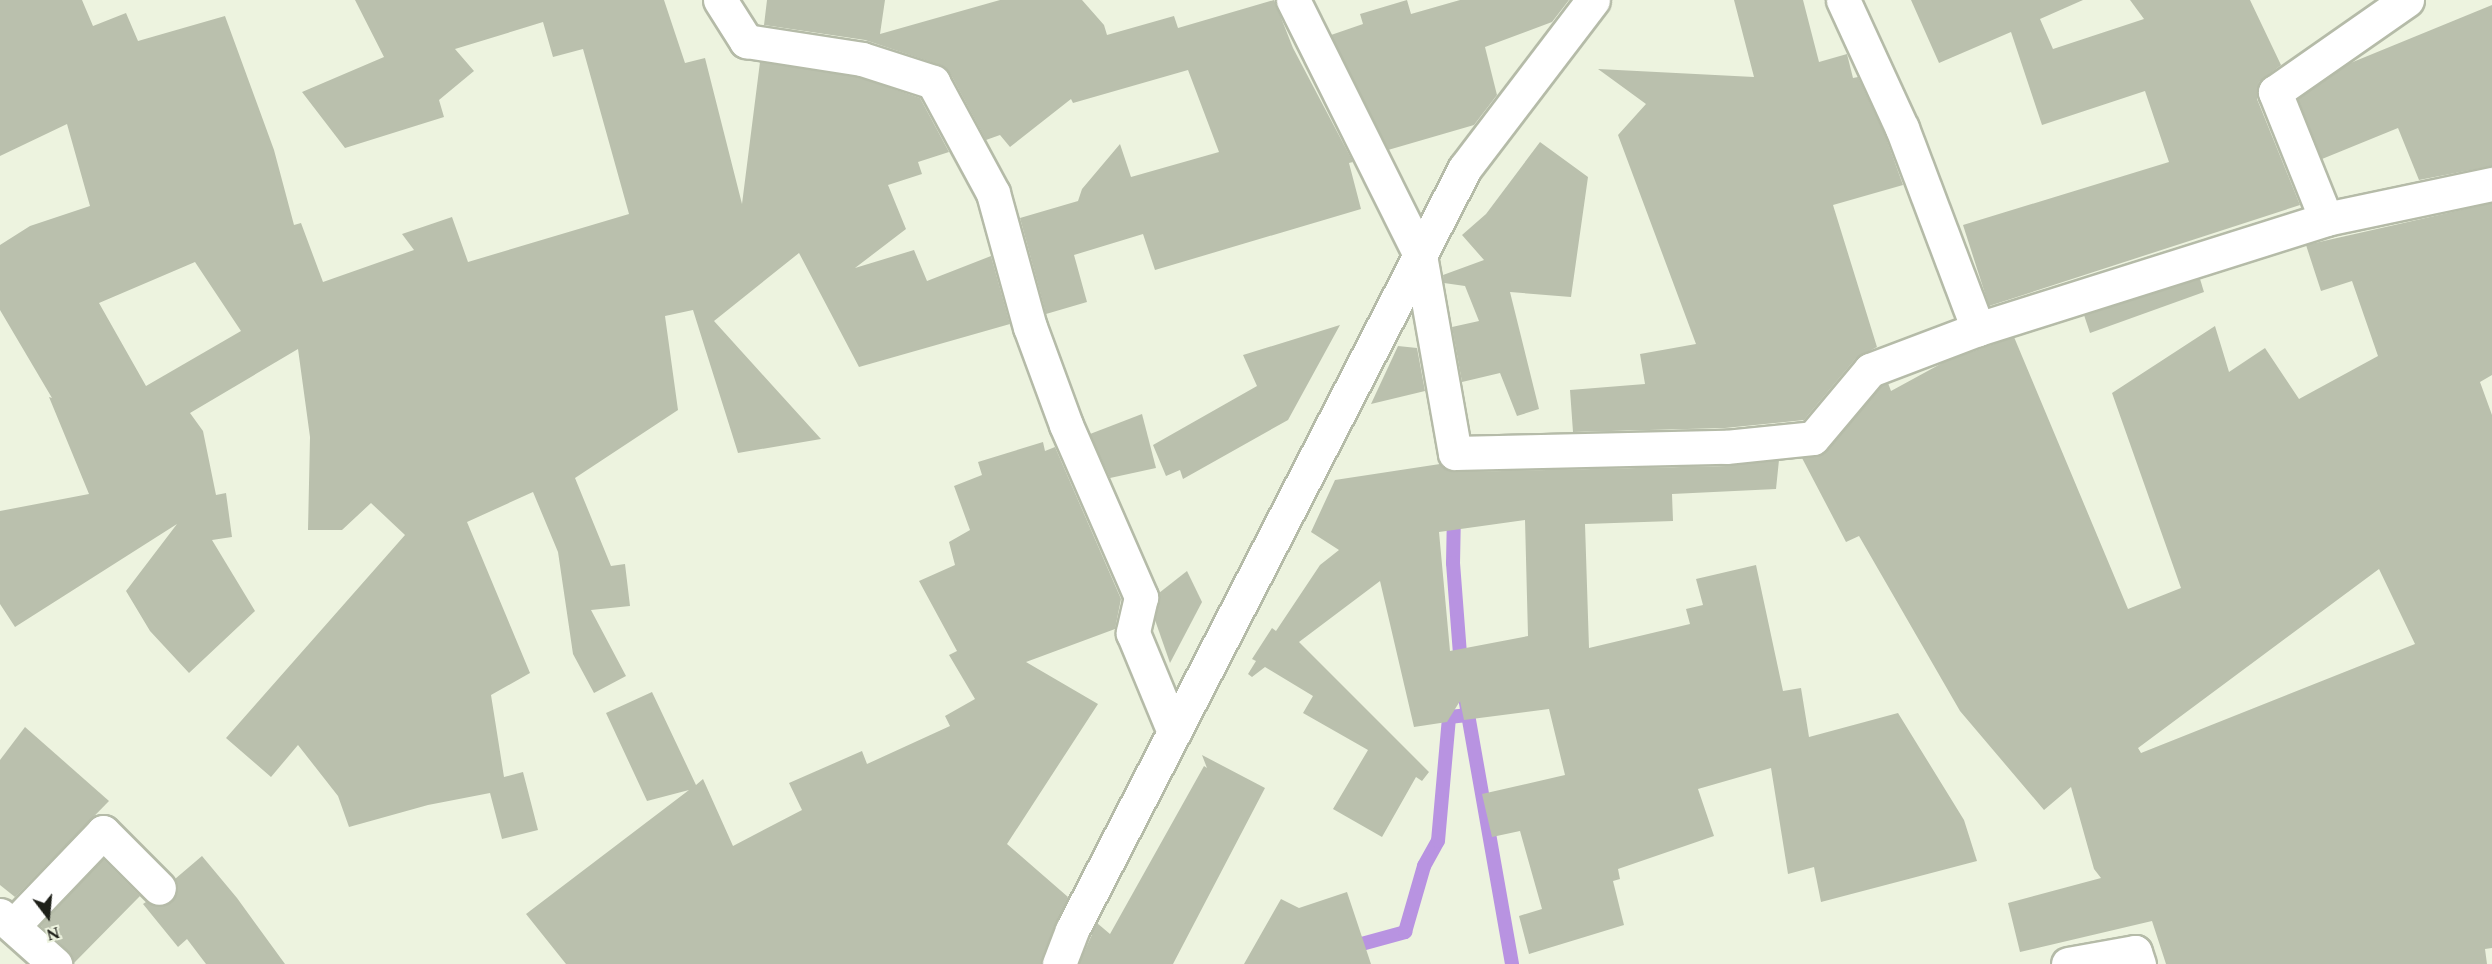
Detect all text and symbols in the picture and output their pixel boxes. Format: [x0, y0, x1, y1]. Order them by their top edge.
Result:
north arrow [18, 886, 78, 946]
text: N [43, 920, 63, 947]

